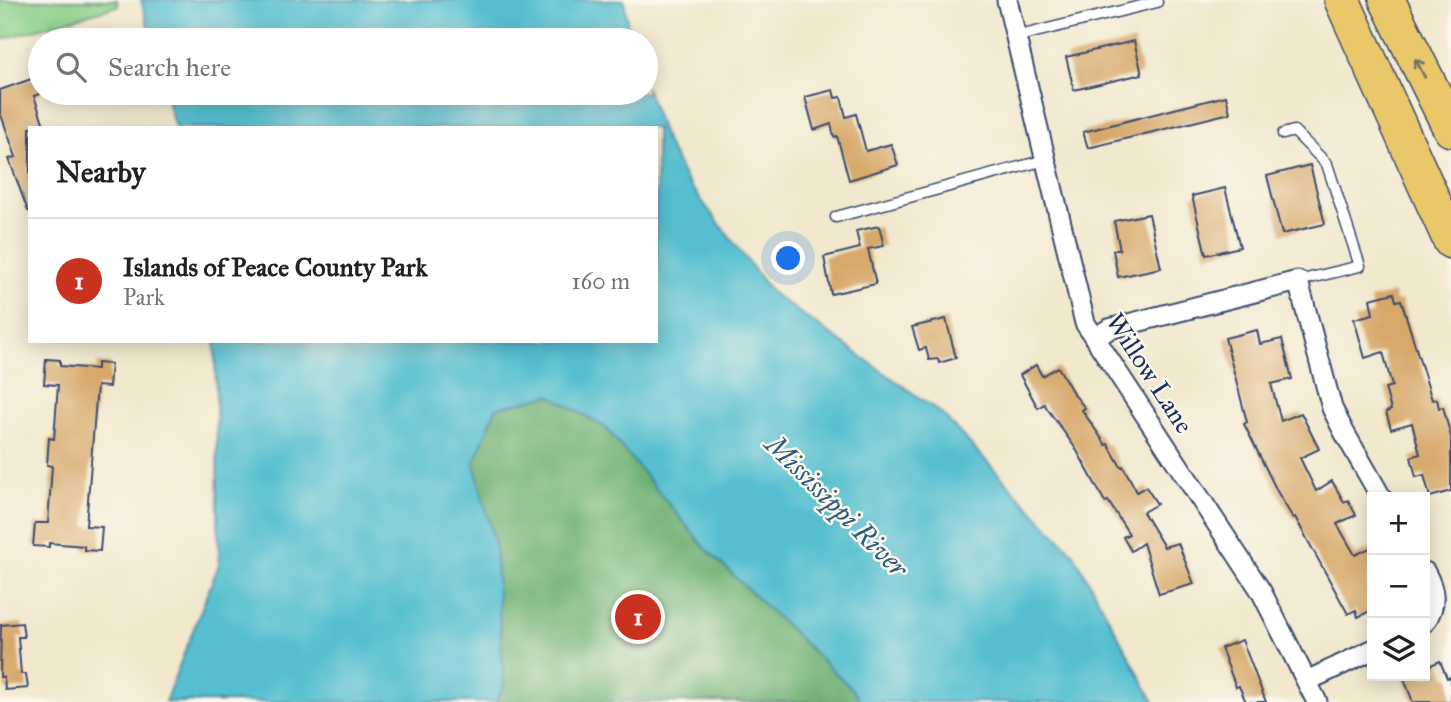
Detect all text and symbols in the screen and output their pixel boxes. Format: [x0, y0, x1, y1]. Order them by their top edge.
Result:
search box [28, 28, 658, 105]
icon: search [52, 48, 90, 86]
text: Search here [108, 51, 231, 83]
one-way arrow [1413, 58, 1427, 79]
text: Nearby [56, 154, 146, 190]
your location [771, 241, 805, 275]
text: Islands of Peace County Park [123, 251, 427, 283]
text: 1 [74, 267, 84, 295]
text: 160 m [572, 267, 630, 295]
text: Park [123, 283, 165, 311]
street label: Willow Lane [1099, 307, 1201, 439]
water label: Mississippi River [756, 425, 917, 586]
map controls [1367, 492, 1430, 681]
button: + [1367, 492, 1430, 555]
button: − [1367, 555, 1430, 618]
pin: 1 [615, 591, 661, 643]
button: layers [1367, 618, 1430, 681]

